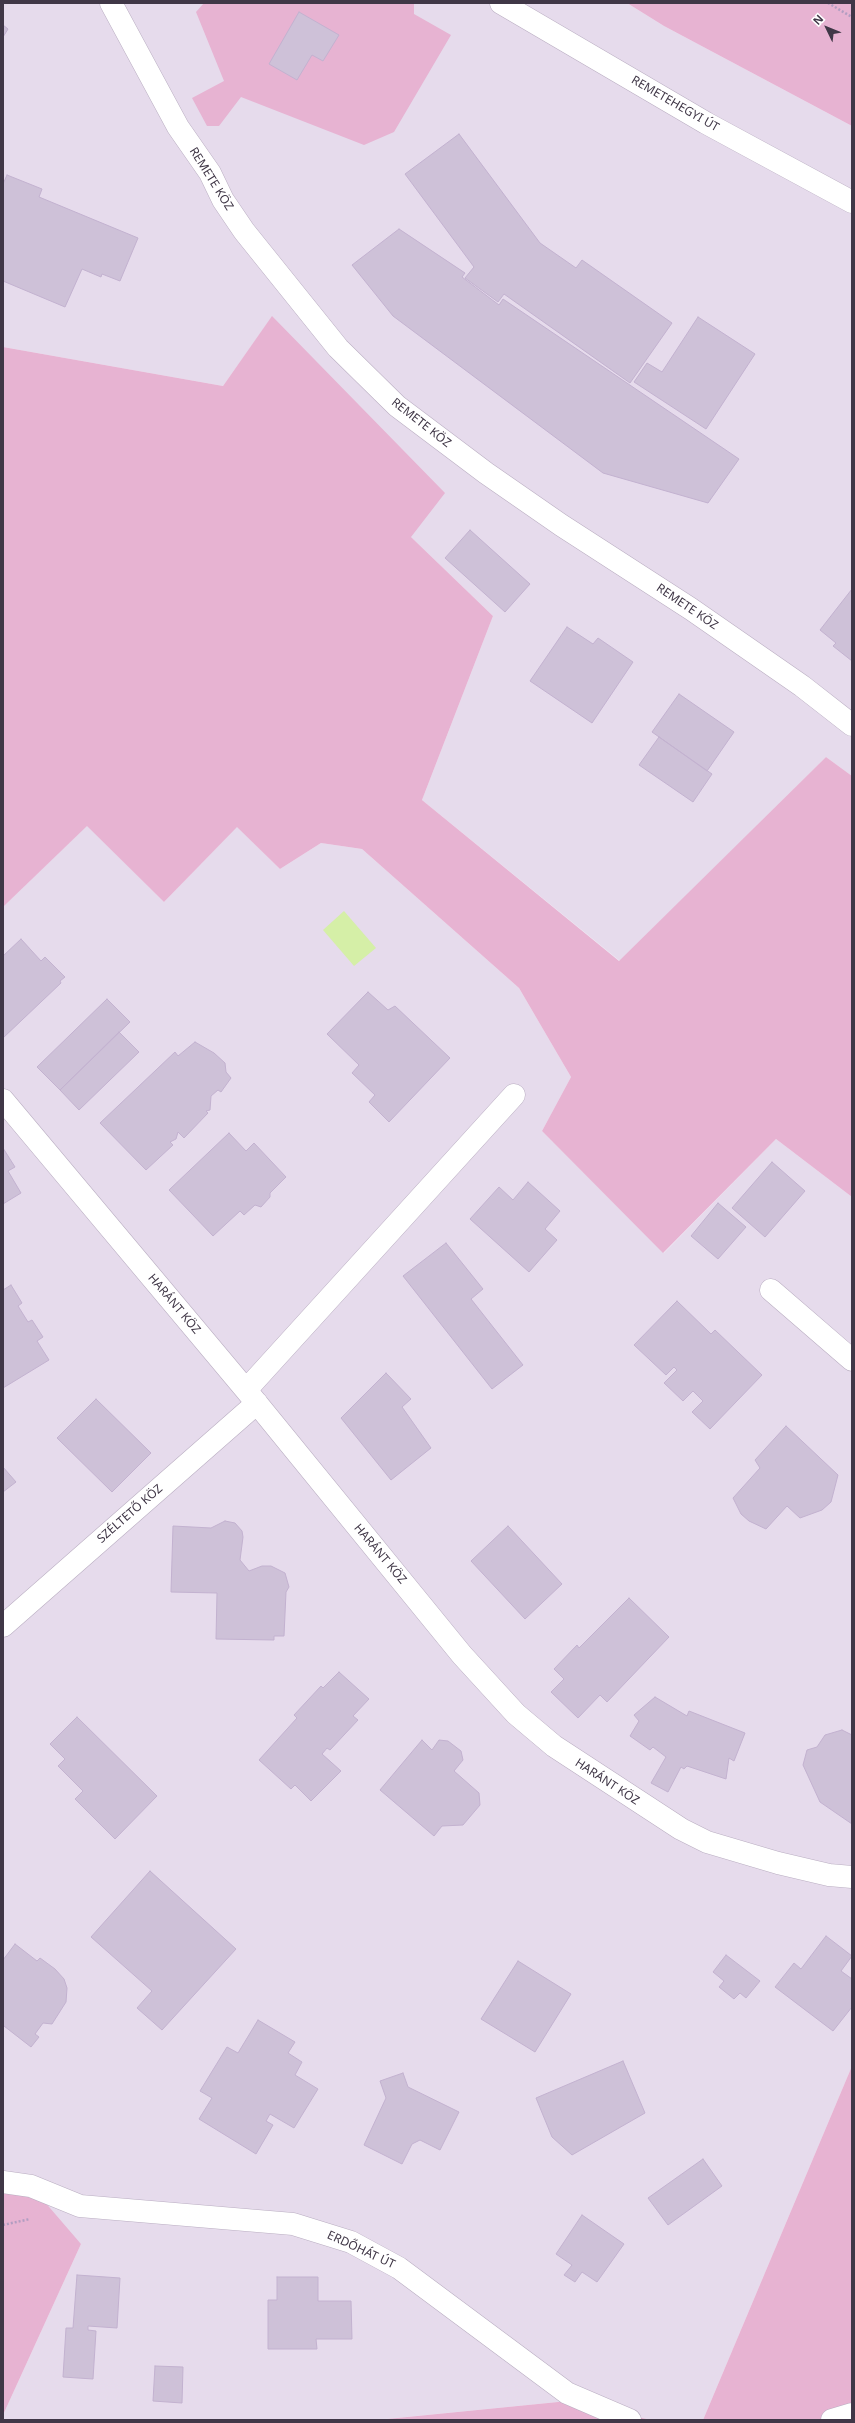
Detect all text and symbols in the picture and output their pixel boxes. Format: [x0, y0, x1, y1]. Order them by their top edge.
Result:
north arrow [807, 8, 847, 48]
text: N [809, 11, 826, 28]
street label: REMETEHEGYI ÚT [629, 73, 721, 135]
street label: REMETE KÖZ [186, 145, 236, 213]
street label: REMETE KÖZ [388, 395, 454, 451]
street label: REMETE KÖZ [653, 581, 721, 633]
street label: HARÁNT KÖZ [145, 1271, 203, 1337]
street label: SZÉLTETŐ KÖZ [94, 1482, 166, 1546]
street label: HARÁNT KÖZ [351, 1521, 409, 1587]
street label: HARÁNT KÖZ [572, 1756, 642, 1808]
street label: ERDŐHÁT ÚT [325, 2228, 397, 2272]

